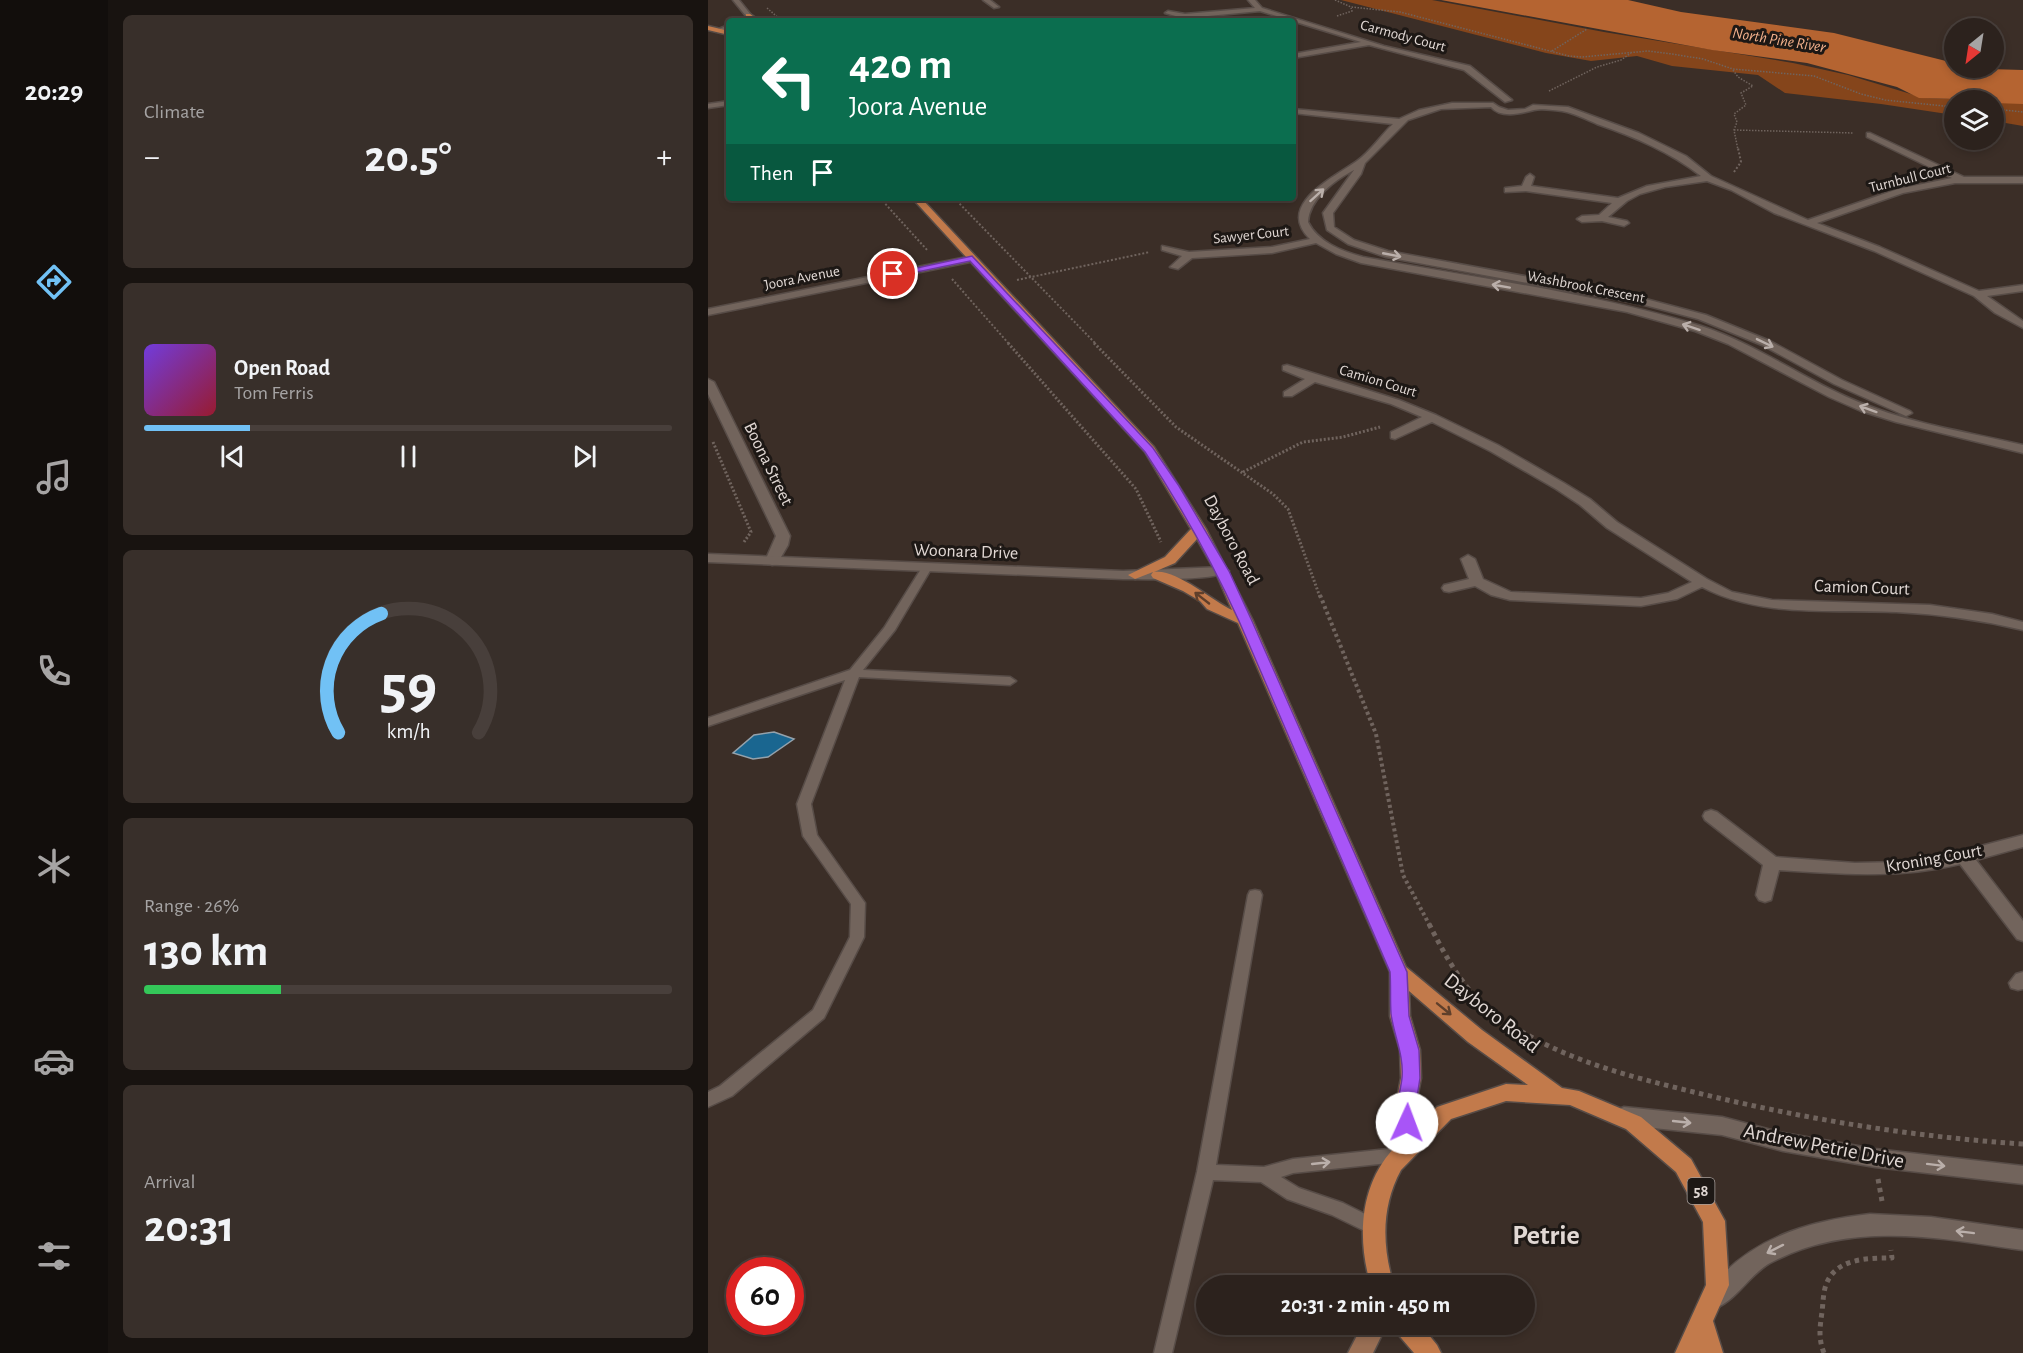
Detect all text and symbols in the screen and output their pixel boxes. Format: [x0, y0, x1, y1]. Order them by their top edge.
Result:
street label: Carmody Court [1359, 17, 1447, 55]
north arrow [1944, 18, 2004, 78]
map controls [1944, 18, 2004, 150]
water label: North Pine River [1731, 25, 1827, 55]
icon: left [750, 42, 828, 120]
text: 420 m [849, 44, 952, 86]
text: 20:29 [25, 78, 83, 105]
button: layers [1944, 90, 2004, 150]
text: Joora Avenue [849, 93, 987, 120]
text: Climate [144, 102, 205, 122]
text: 20.5° [364, 135, 452, 180]
text: − [144, 141, 160, 174]
text: + [656, 141, 672, 174]
icon: arrive [806, 156, 839, 189]
street label: Turnbull Court [1868, 161, 1953, 195]
text: Then [750, 162, 794, 184]
one-way arrow [1310, 188, 1325, 202]
street label: Sawyer Court [1212, 224, 1290, 246]
pin [867, 248, 918, 299]
one-way arrow [1383, 249, 1402, 261]
icon: arrive [876, 257, 909, 290]
icon: directions [33, 261, 75, 303]
street label: Joora Avenue [763, 263, 841, 293]
street label: Washbrook Crescent [1526, 268, 1646, 306]
one-way arrow [1492, 280, 1511, 291]
one-way arrow [1682, 321, 1701, 332]
one-way arrow [1755, 338, 1773, 349]
text: Open Road [234, 357, 330, 379]
street label: Camion Court [1338, 362, 1418, 400]
text: Tom Ferris [234, 383, 314, 403]
one-way arrow [1859, 403, 1878, 414]
street label: Boona Street [740, 420, 796, 509]
icon: previous [216, 440, 249, 473]
icon: pause [392, 440, 425, 473]
icon: next [568, 440, 601, 473]
icon: music [33, 456, 75, 498]
street label: Dayboro Road [1200, 492, 1262, 588]
street label: Woonara Drive [913, 541, 1019, 563]
street label: Camion Court [1814, 577, 1910, 599]
one-way arrow [1194, 591, 1210, 604]
icon: phone [33, 650, 75, 692]
text: 59 [379, 658, 437, 720]
text: km/h [386, 722, 430, 743]
street label: Kroning Court [1885, 842, 1984, 876]
icon: climate [33, 845, 75, 887]
text: Range · 26% [144, 896, 239, 916]
text: 130 km [144, 929, 268, 974]
street label: Dayboro Road [1440, 969, 1544, 1057]
one-way arrow [1436, 1002, 1452, 1015]
icon: car [33, 1040, 75, 1082]
position arrow [1375, 1091, 1439, 1155]
one-way arrow [1672, 1117, 1692, 1128]
street label: Andrew Petrie Drive [1742, 1120, 1906, 1172]
one-way arrow [1310, 1157, 1330, 1168]
one-way arrow [1926, 1160, 1946, 1171]
text: Arrival [144, 1172, 195, 1192]
road number: 58 [1688, 1178, 1714, 1204]
text: 20:31 [144, 1205, 235, 1250]
district label: Petrie [1512, 1222, 1580, 1250]
one-way arrow [1956, 1226, 1975, 1237]
icon: filters [33, 1235, 75, 1277]
one-way arrow [1766, 1244, 1784, 1256]
speed limit sign: 60 [726, 1257, 804, 1335]
text: 20:31 · 2 min · 450 m [1281, 1294, 1450, 1316]

